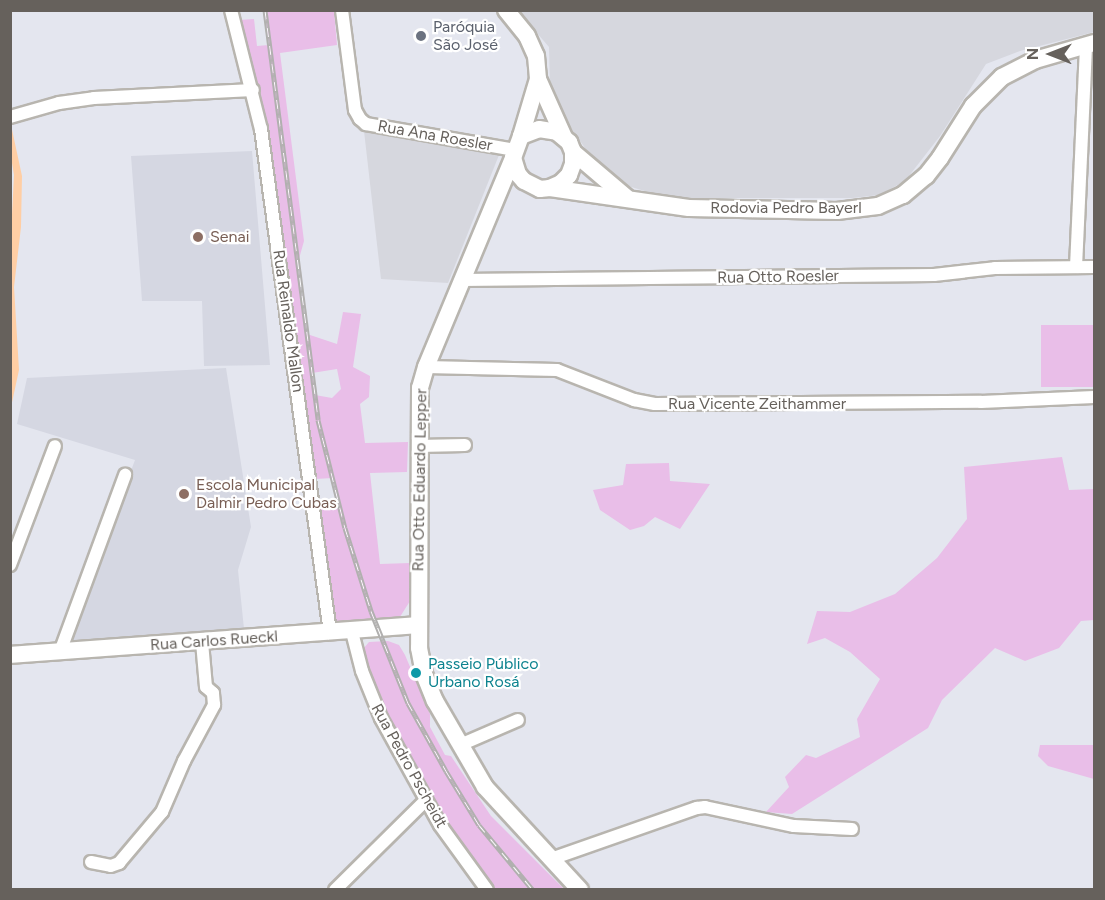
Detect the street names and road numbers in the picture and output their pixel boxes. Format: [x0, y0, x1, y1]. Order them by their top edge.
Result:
street label: Rua Ana Roesler [376, 116, 494, 156]
street label: Rodovia Pedro Bayerl [710, 198, 862, 218]
street label: Rua Reinaldo Mallon [268, 249, 308, 393]
street label: Rua Otto Roesler [717, 266, 839, 288]
street label: Rua Otto Eduardo Lepper [409, 388, 431, 572]
street label: Rua Vicente Zeithammer [668, 394, 846, 414]
street label: Rua Carlos Rueckl [149, 627, 279, 655]
street label: Rua Pedro Pscheidt [367, 701, 451, 831]

